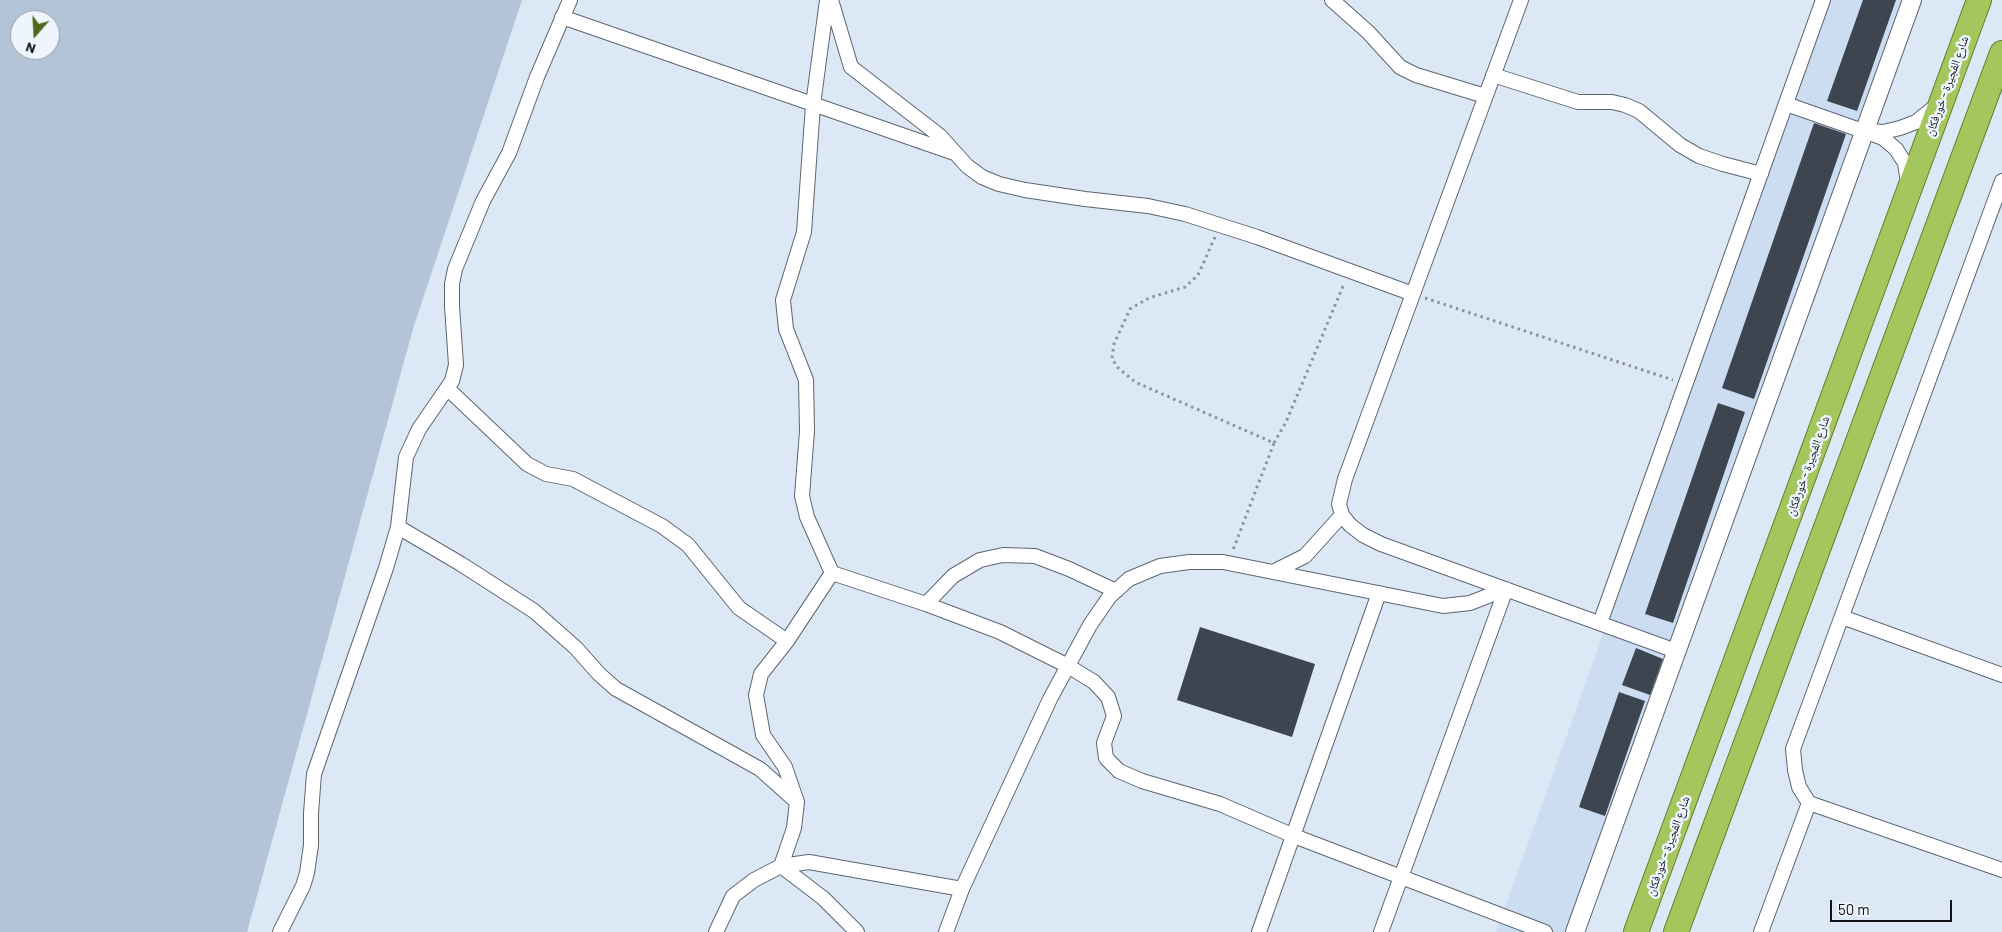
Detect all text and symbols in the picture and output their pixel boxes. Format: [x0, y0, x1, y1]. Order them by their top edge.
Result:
north arrow [10, 10, 60, 60]
street label: شارع الفجيرة - خورفكان [1922, 34, 1972, 138]
text: N [23, 39, 37, 58]
street label: شارع الفجيرة - خورفكان [1783, 414, 1833, 518]
street label: شارع الفجيرة - خورفكان [1643, 794, 1693, 898]
scale bar [1832, 890, 1954, 922]
text: 50 m [1838, 900, 1870, 918]

